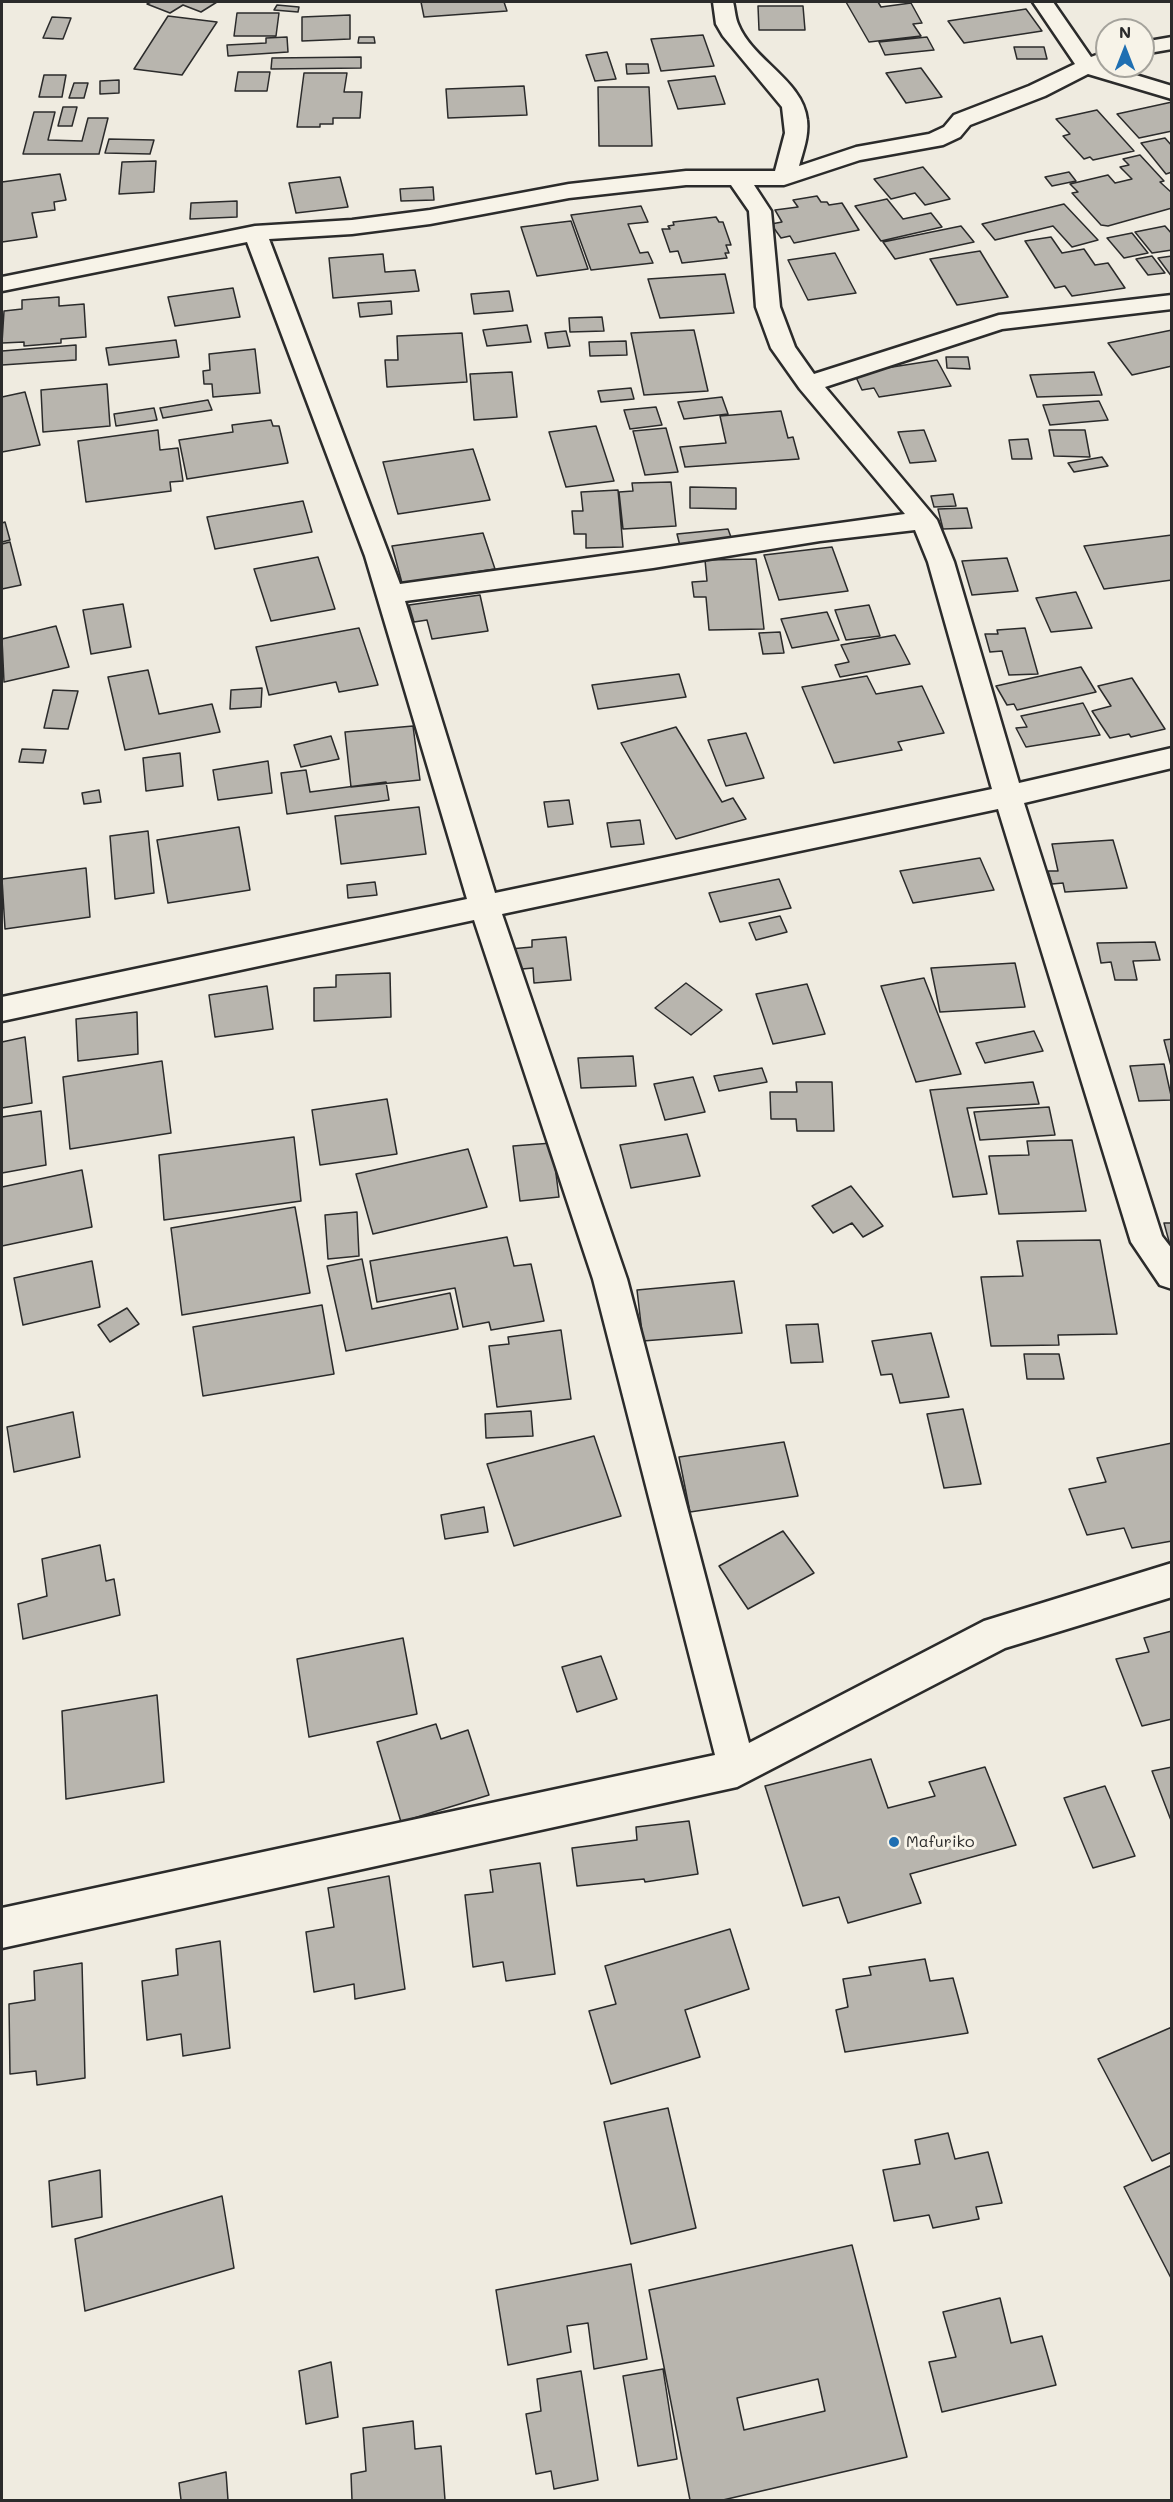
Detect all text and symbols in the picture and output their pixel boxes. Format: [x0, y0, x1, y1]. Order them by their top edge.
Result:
north arrow [1095, 18, 1155, 78]
text: N [1119, 21, 1131, 42]
place label: Mafuriko [906, 1832, 975, 1852]
marker: Mafuriko [887, 1835, 901, 1849]

